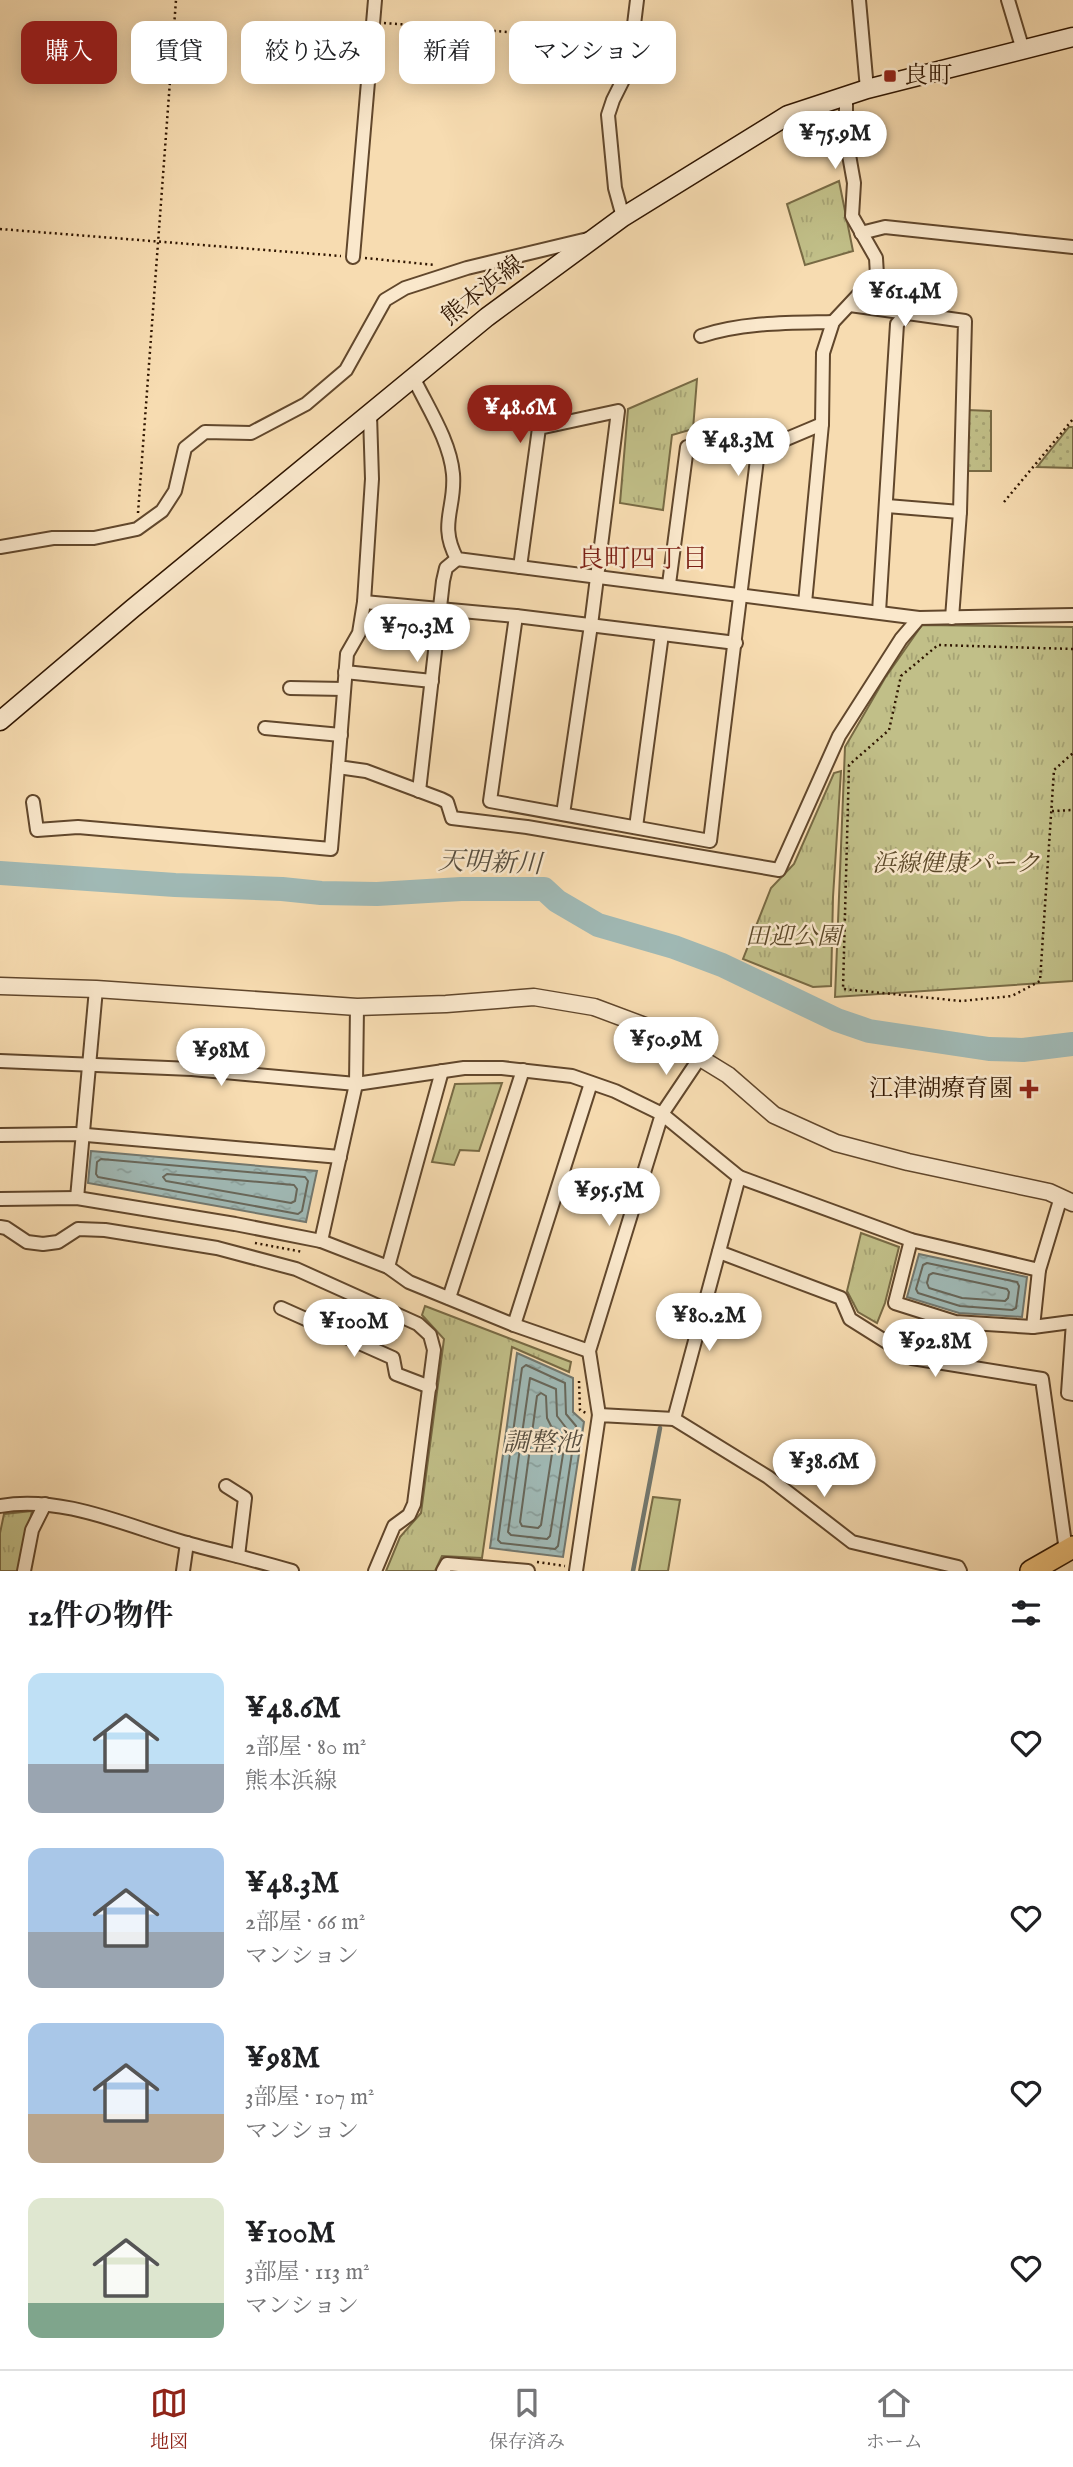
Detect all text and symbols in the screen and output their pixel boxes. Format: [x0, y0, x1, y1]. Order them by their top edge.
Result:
chip: 購入 [21, 21, 117, 84]
chip: 賃貸 [131, 21, 227, 84]
chip: 絞り込み [241, 21, 385, 84]
chip: 新着 [399, 21, 495, 84]
chip: マンション [509, 21, 676, 84]
place label: 良町 [904, 61, 952, 92]
marker: 良町 [882, 68, 898, 84]
pin: ¥75.9M [778, 111, 892, 171]
text: ¥75.9M [799, 119, 871, 148]
street label: 熊本浜線 [436, 249, 530, 333]
pin: ¥61.4M [848, 270, 962, 329]
text: ¥61.4M [869, 277, 941, 306]
pin: ¥48.6M [463, 386, 577, 445]
text: ¥48.6M [483, 393, 557, 422]
pin: ¥48.3M [681, 419, 795, 478]
text: ¥48.3M [702, 426, 774, 455]
district label: 良町四丁目 [578, 543, 708, 576]
pin: ¥70.3M [360, 604, 474, 664]
text: ¥70.3M [380, 612, 454, 641]
water label: 天明新川 [437, 845, 546, 881]
park label: 浜線健康パーク [872, 849, 1040, 880]
park label: 田迎公園 [745, 922, 845, 953]
pin: ¥50.9M [609, 1018, 723, 1077]
text: ¥50.9M [630, 1025, 702, 1054]
pin: ¥98M [180, 1028, 262, 1088]
text: ¥98M [192, 1036, 250, 1065]
place label: 江津湖療育園 [869, 1074, 1013, 1105]
marker: 江津湖療育園 [1019, 1079, 1039, 1099]
pin: ¥95.5M [552, 1168, 666, 1228]
text: ¥95.5M [574, 1176, 644, 1205]
pin: ¥80.2M [652, 1294, 766, 1353]
pin: ¥100M [305, 1300, 403, 1359]
text: ¥80.2M [672, 1301, 746, 1330]
text: ¥100M [319, 1307, 389, 1336]
pin: ¥92.8M [878, 1320, 992, 1379]
text: ¥92.8M [898, 1327, 972, 1356]
water label: 調整池 [503, 1427, 584, 1460]
pin: ¥38.6M [767, 1440, 881, 1499]
text: ¥38.6M [789, 1447, 859, 1476]
icon: filters [1007, 1594, 1045, 1632]
text: 12件の物件 [28, 1598, 173, 1636]
text: ¥48.6M [245, 1690, 341, 1728]
icon: home [84, 1701, 168, 1785]
icon: heart [1007, 1724, 1045, 1762]
text: 2部屋 · 80 m² [245, 1733, 366, 1762]
text: 熊本浜線 [245, 1767, 337, 1796]
text: ¥48.3M [245, 1865, 339, 1903]
icon: home [84, 1876, 168, 1960]
icon: heart [1007, 1899, 1045, 1937]
text: 2部屋 · 66 m² [245, 1908, 366, 1937]
text: マンション [245, 1942, 359, 1971]
text: ¥98M [245, 2040, 320, 2078]
icon: home [84, 2051, 168, 2135]
icon: heart [1007, 2074, 1045, 2112]
text: 3部屋 · 107 m² [245, 2083, 374, 2112]
text: マンション [245, 2117, 359, 2146]
text: ¥100M [245, 2215, 336, 2253]
icon: home [84, 2226, 168, 2310]
icon: heart [1007, 2249, 1045, 2287]
text: 3部屋 · 113 m² [245, 2258, 370, 2287]
text: マンション [245, 2292, 359, 2321]
tab: 地図 [150, 2384, 188, 2455]
tab: 保存済み [489, 2384, 565, 2455]
tab: ホーム [866, 2384, 923, 2455]

